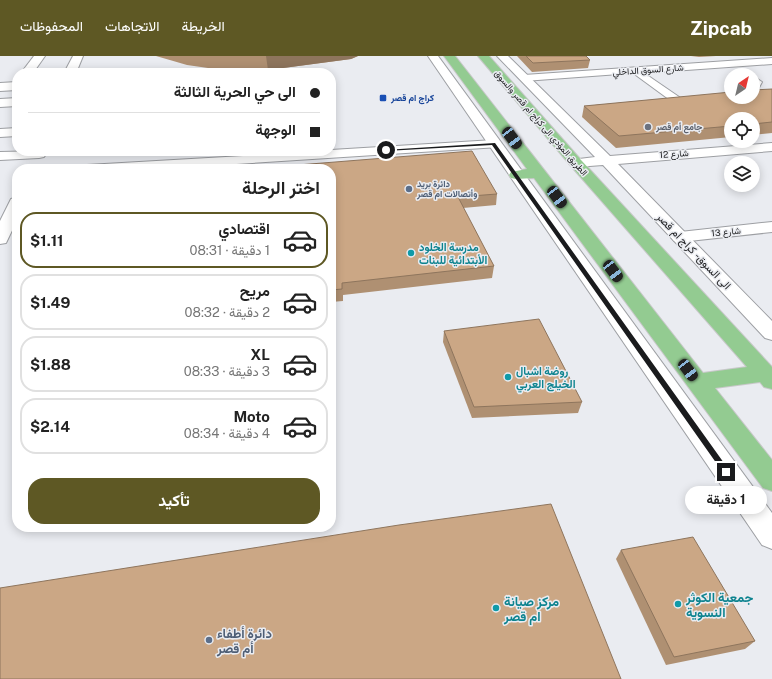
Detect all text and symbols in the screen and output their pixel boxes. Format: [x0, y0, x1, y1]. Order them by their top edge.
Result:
text: Zipcab [690, 17, 752, 39]
text: المحفوظات [20, 18, 83, 34]
text: الاتجاهات [105, 18, 159, 34]
text: الخريطة [181, 18, 225, 34]
street label: شارع السوق الداخلي [612, 62, 684, 79]
street label: الطريق المؤدي الى كراج ام قصر والسوق [491, 68, 590, 179]
north arrow [724, 68, 760, 104]
map controls [724, 68, 760, 192]
text: الى حي الحرية الثالثة [174, 83, 296, 100]
place label: كراج ام قصر [390, 92, 434, 105]
marker: كراج ام قصر [378, 93, 388, 103]
button: locate [724, 112, 760, 148]
text: الوجهة [255, 121, 296, 138]
place label: جامع أم قصر [655, 121, 702, 134]
marker: جامع أم قصر [643, 122, 653, 132]
car [500, 125, 524, 151]
route start [377, 141, 395, 159]
street label: شارع 12 [659, 147, 689, 161]
button: layers [724, 156, 760, 192]
text: اختر الرحلة [242, 177, 320, 198]
place label: دائرة بريد وأتصالات ام قصر [416, 178, 477, 200]
marker: دائرة بريد وأتصالات ام قصر [404, 184, 414, 194]
car [545, 184, 569, 210]
street label: الى السوق - كراج ام قصر [652, 210, 733, 293]
text: اقتصادي [218, 220, 270, 237]
icon: car [282, 222, 318, 258]
street label: شارع 13 [711, 224, 741, 240]
text: $1.11 [30, 232, 64, 249]
place label: مدرسة الخلود الأبتدائية للبنات [419, 241, 488, 267]
text: 1 دقيقة · 08:31 [190, 243, 270, 258]
marker: مدرسة الخلود الأبتدائية للبنات [406, 248, 416, 258]
car [601, 258, 625, 284]
text: مريح [240, 282, 270, 299]
icon: car [282, 284, 318, 320]
text: $1.49 [30, 294, 70, 311]
text: 2 دقيقة · 08:32 [185, 305, 270, 320]
text: XL [251, 346, 270, 363]
icon: car [282, 346, 318, 382]
text: $1.88 [30, 356, 71, 373]
car [676, 357, 700, 383]
text: 3 دقيقة · 08:33 [184, 364, 270, 379]
place label: روضة اشبال الخيلج العربي [516, 365, 576, 393]
marker: روضة اشبال الخيلج العربي [503, 372, 513, 382]
text: Moto [233, 408, 270, 425]
icon: car [282, 408, 318, 444]
text: $2.14 [30, 418, 70, 435]
text: 4 دقيقة · 08:34 [184, 426, 270, 441]
route end [717, 463, 735, 481]
button: تأكيد [28, 478, 320, 524]
callout: 1 دقيقة [685, 486, 767, 514]
text: 1 دقيقة [706, 492, 746, 507]
place label: جمعية الكوثر النسوية [685, 590, 754, 621]
place label: مركز صيانة ام قصر [503, 594, 559, 625]
marker: جمعية الكوثر النسوية [673, 599, 683, 609]
marker: مركز صيانة ام قصر [491, 603, 501, 613]
place label: دائرة أطفاء أم قصر [216, 626, 272, 657]
marker: دائرة أطفاء أم قصر [204, 635, 214, 645]

